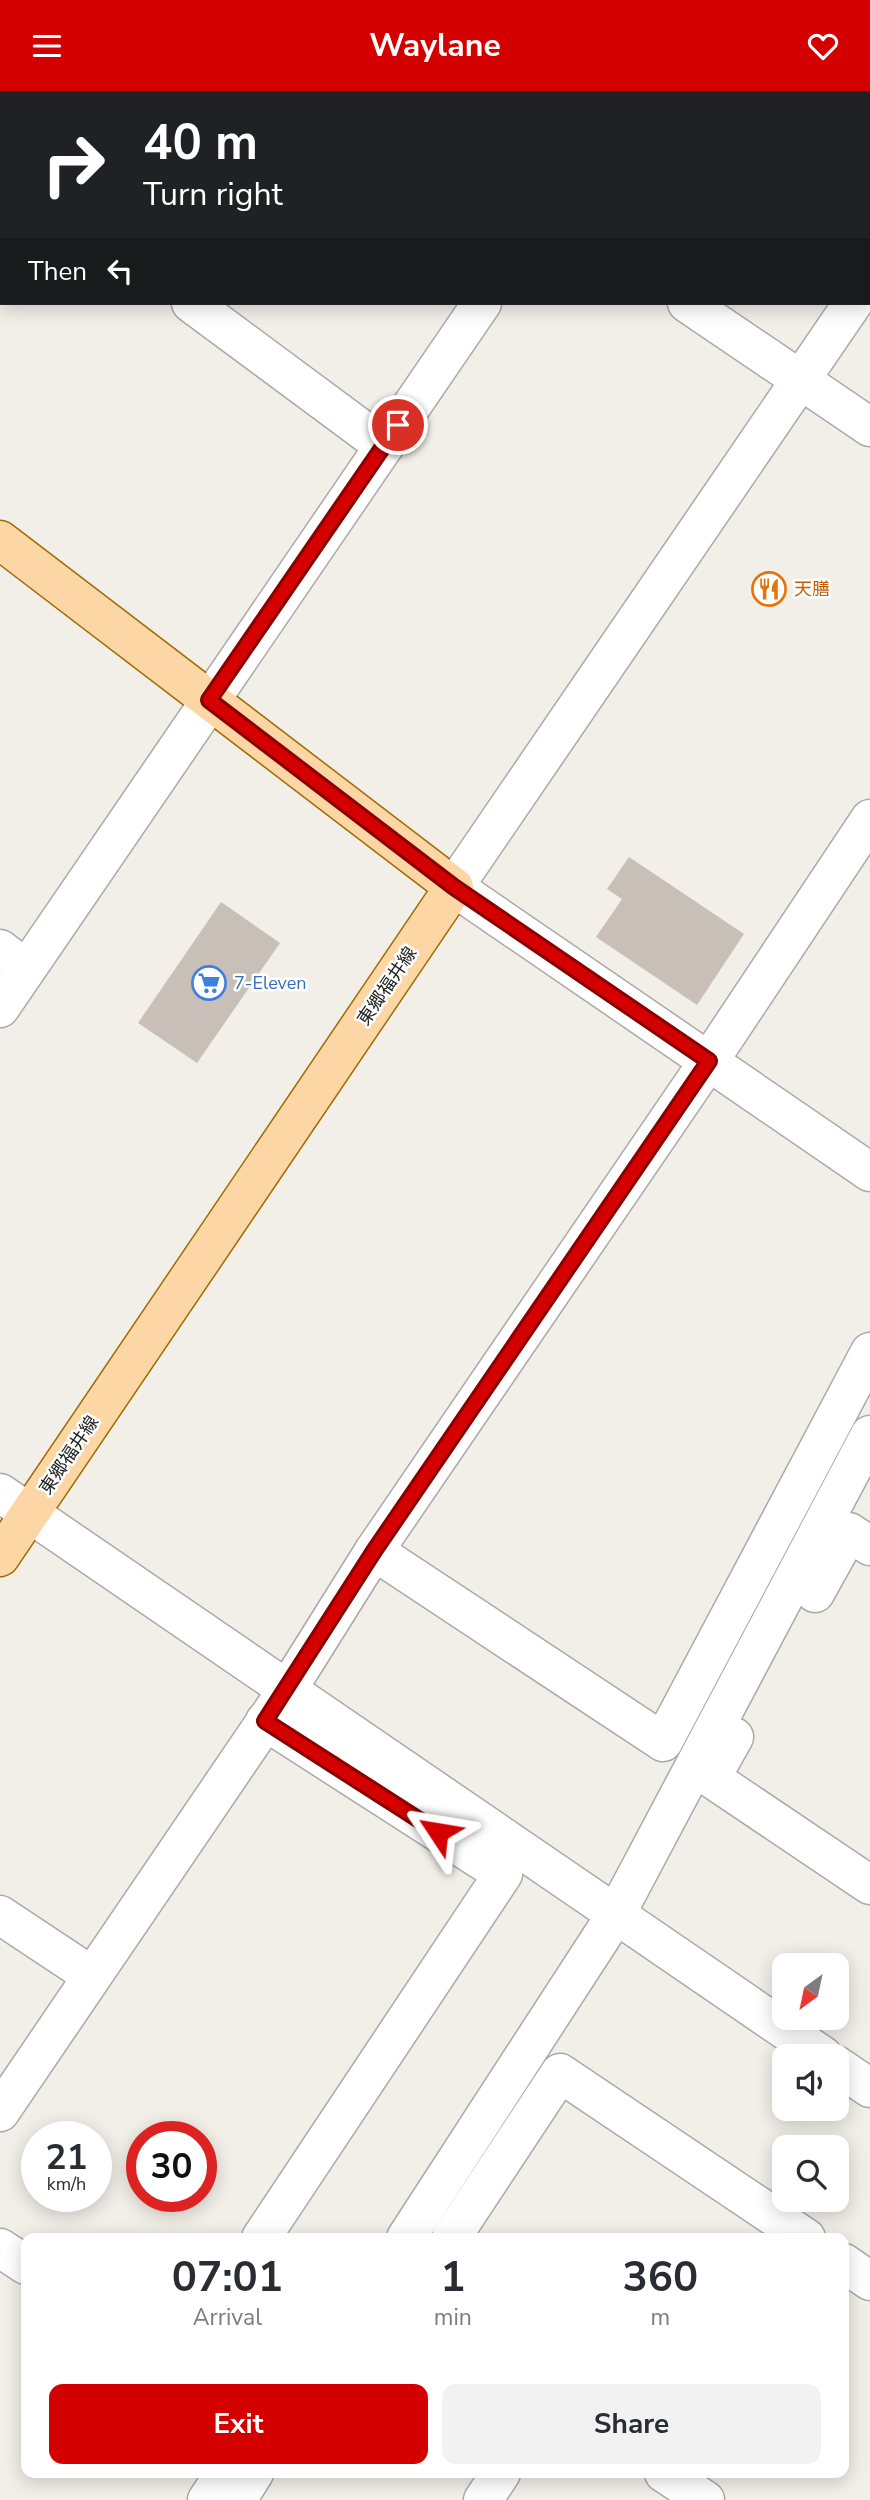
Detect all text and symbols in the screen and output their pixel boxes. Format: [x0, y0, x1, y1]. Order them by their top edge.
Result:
text: Waylane [369, 24, 501, 67]
icon: menu [28, 27, 66, 65]
icon: heart [804, 27, 842, 65]
text: 40 m [143, 109, 258, 176]
icon: right [28, 119, 119, 210]
text: Turn right [143, 173, 283, 216]
icon: left [101, 252, 139, 290]
text: Then [28, 254, 87, 289]
pin [368, 395, 428, 455]
icon: arrive [379, 406, 417, 444]
restaurant icon: 天膳 [750, 570, 788, 608]
place label: 天膳 [794, 577, 830, 601]
street label: 東郷福井線 [352, 942, 422, 1030]
supermarket icon: 7-Eleven [190, 964, 228, 1002]
place label: 7-Eleven [234, 971, 307, 995]
street label: 東郷福井線 [34, 1411, 104, 1499]
position arrow [401, 1795, 475, 1869]
north arrow [772, 1953, 849, 2030]
map controls [772, 1953, 849, 2212]
button: sound [772, 2044, 849, 2121]
speed limit sign: 30 [126, 2121, 217, 2212]
text: 21 [45, 2134, 88, 2181]
button: search [772, 2135, 849, 2212]
text: km/h [47, 2172, 86, 2196]
text: 07:01 [172, 2249, 283, 2306]
text: 1 [440, 2249, 465, 2306]
text: 360 [623, 2249, 698, 2306]
text: Arrival [193, 2302, 262, 2333]
text: min [434, 2302, 472, 2333]
text: m [651, 2302, 670, 2333]
button: Exit [49, 2384, 428, 2464]
button: Share [442, 2384, 821, 2464]

